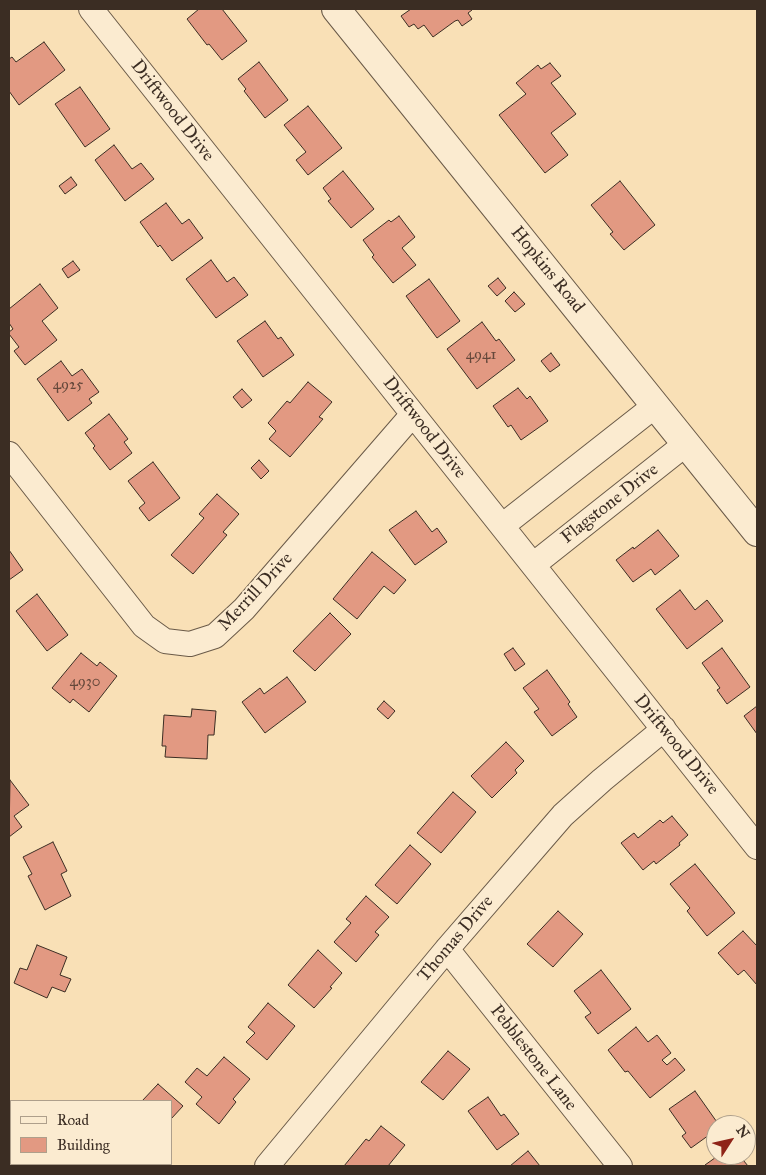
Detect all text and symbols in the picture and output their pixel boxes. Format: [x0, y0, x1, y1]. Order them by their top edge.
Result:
street label: Driftwood Drive [126, 56, 218, 166]
street label: Hopkins Road [505, 222, 589, 318]
house number: 4941 [466, 346, 496, 364]
street label: Driftwood Drive [378, 373, 470, 483]
house number: 4925 [53, 376, 83, 394]
street label: Flagstone Drive [557, 459, 663, 549]
street label: Merrill Drive [214, 548, 298, 636]
house number: 4930 [69, 673, 101, 691]
street label: Driftwood Drive [629, 690, 723, 800]
street label: Thomas Drive [414, 891, 498, 987]
street label: Pebblestone Lane [485, 1001, 581, 1115]
legend [10, 1100, 172, 1165]
text: Road [57, 1111, 89, 1129]
north arrow [706, 1115, 756, 1165]
text: N [733, 1122, 753, 1141]
text: Building [57, 1136, 110, 1154]

